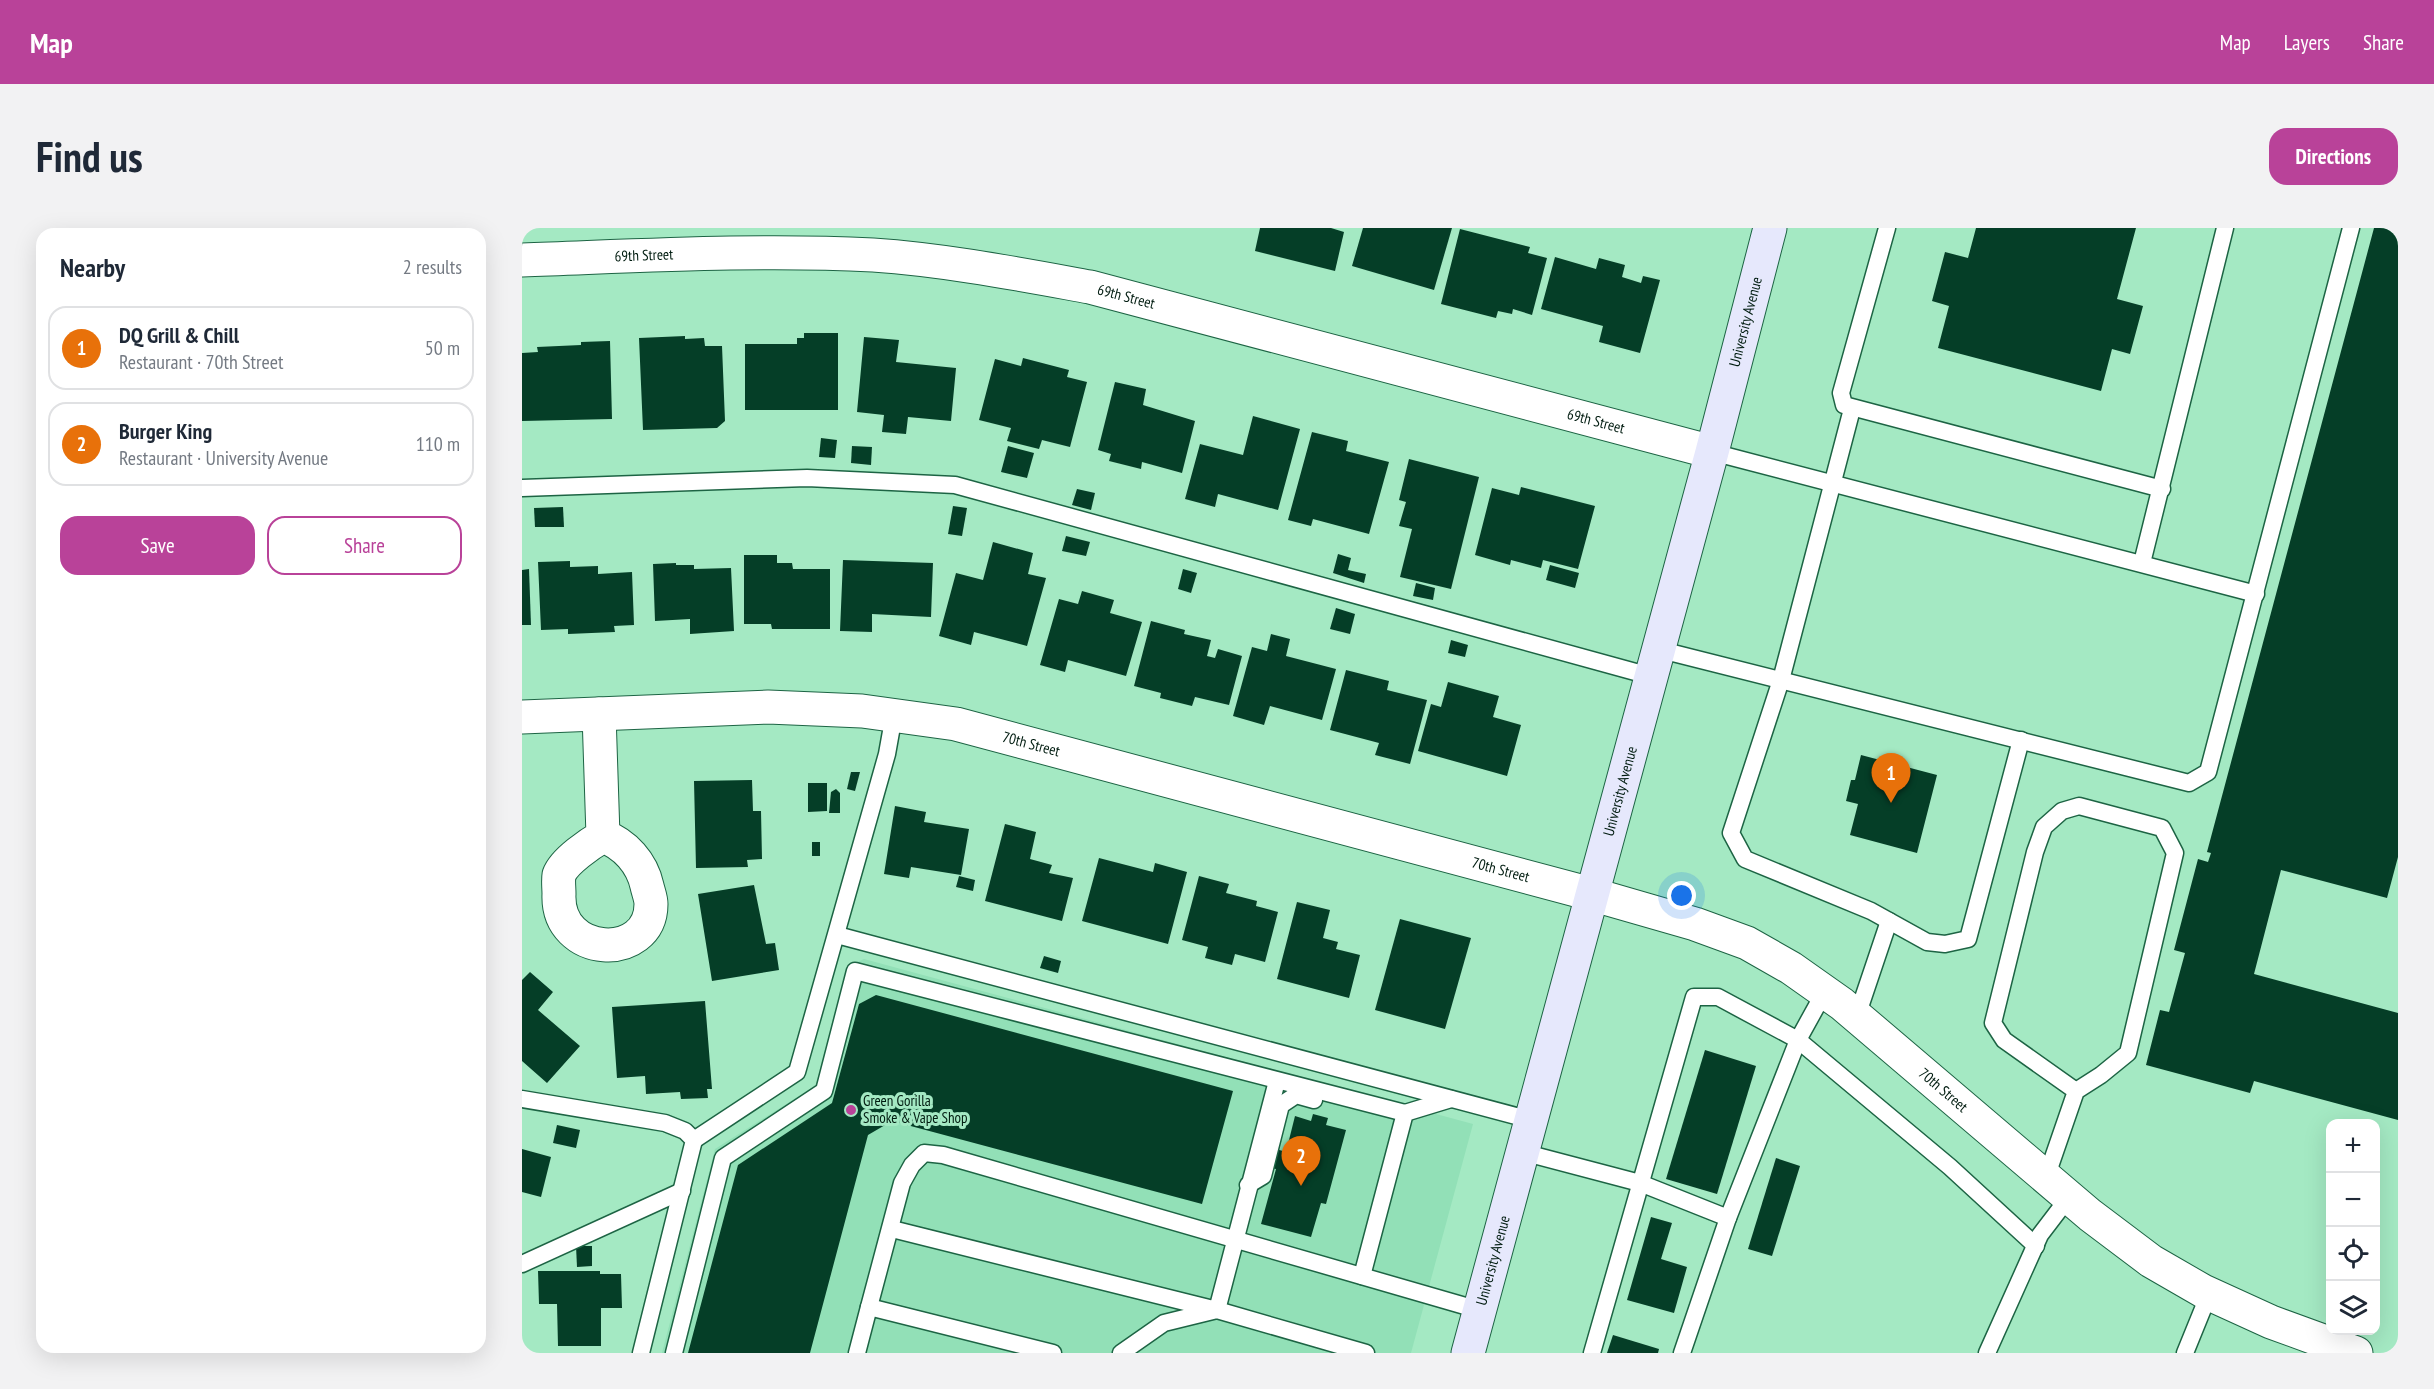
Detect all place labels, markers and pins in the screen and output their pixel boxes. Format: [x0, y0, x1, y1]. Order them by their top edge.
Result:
pin: 1 [1872, 754, 1910, 803]
place label: Green Gorilla Smoke & Vape Shop [863, 1091, 968, 1127]
marker: Green Gorilla Smoke & Vape Shop [844, 1103, 858, 1117]
pin: 2 [1282, 1136, 1320, 1186]

